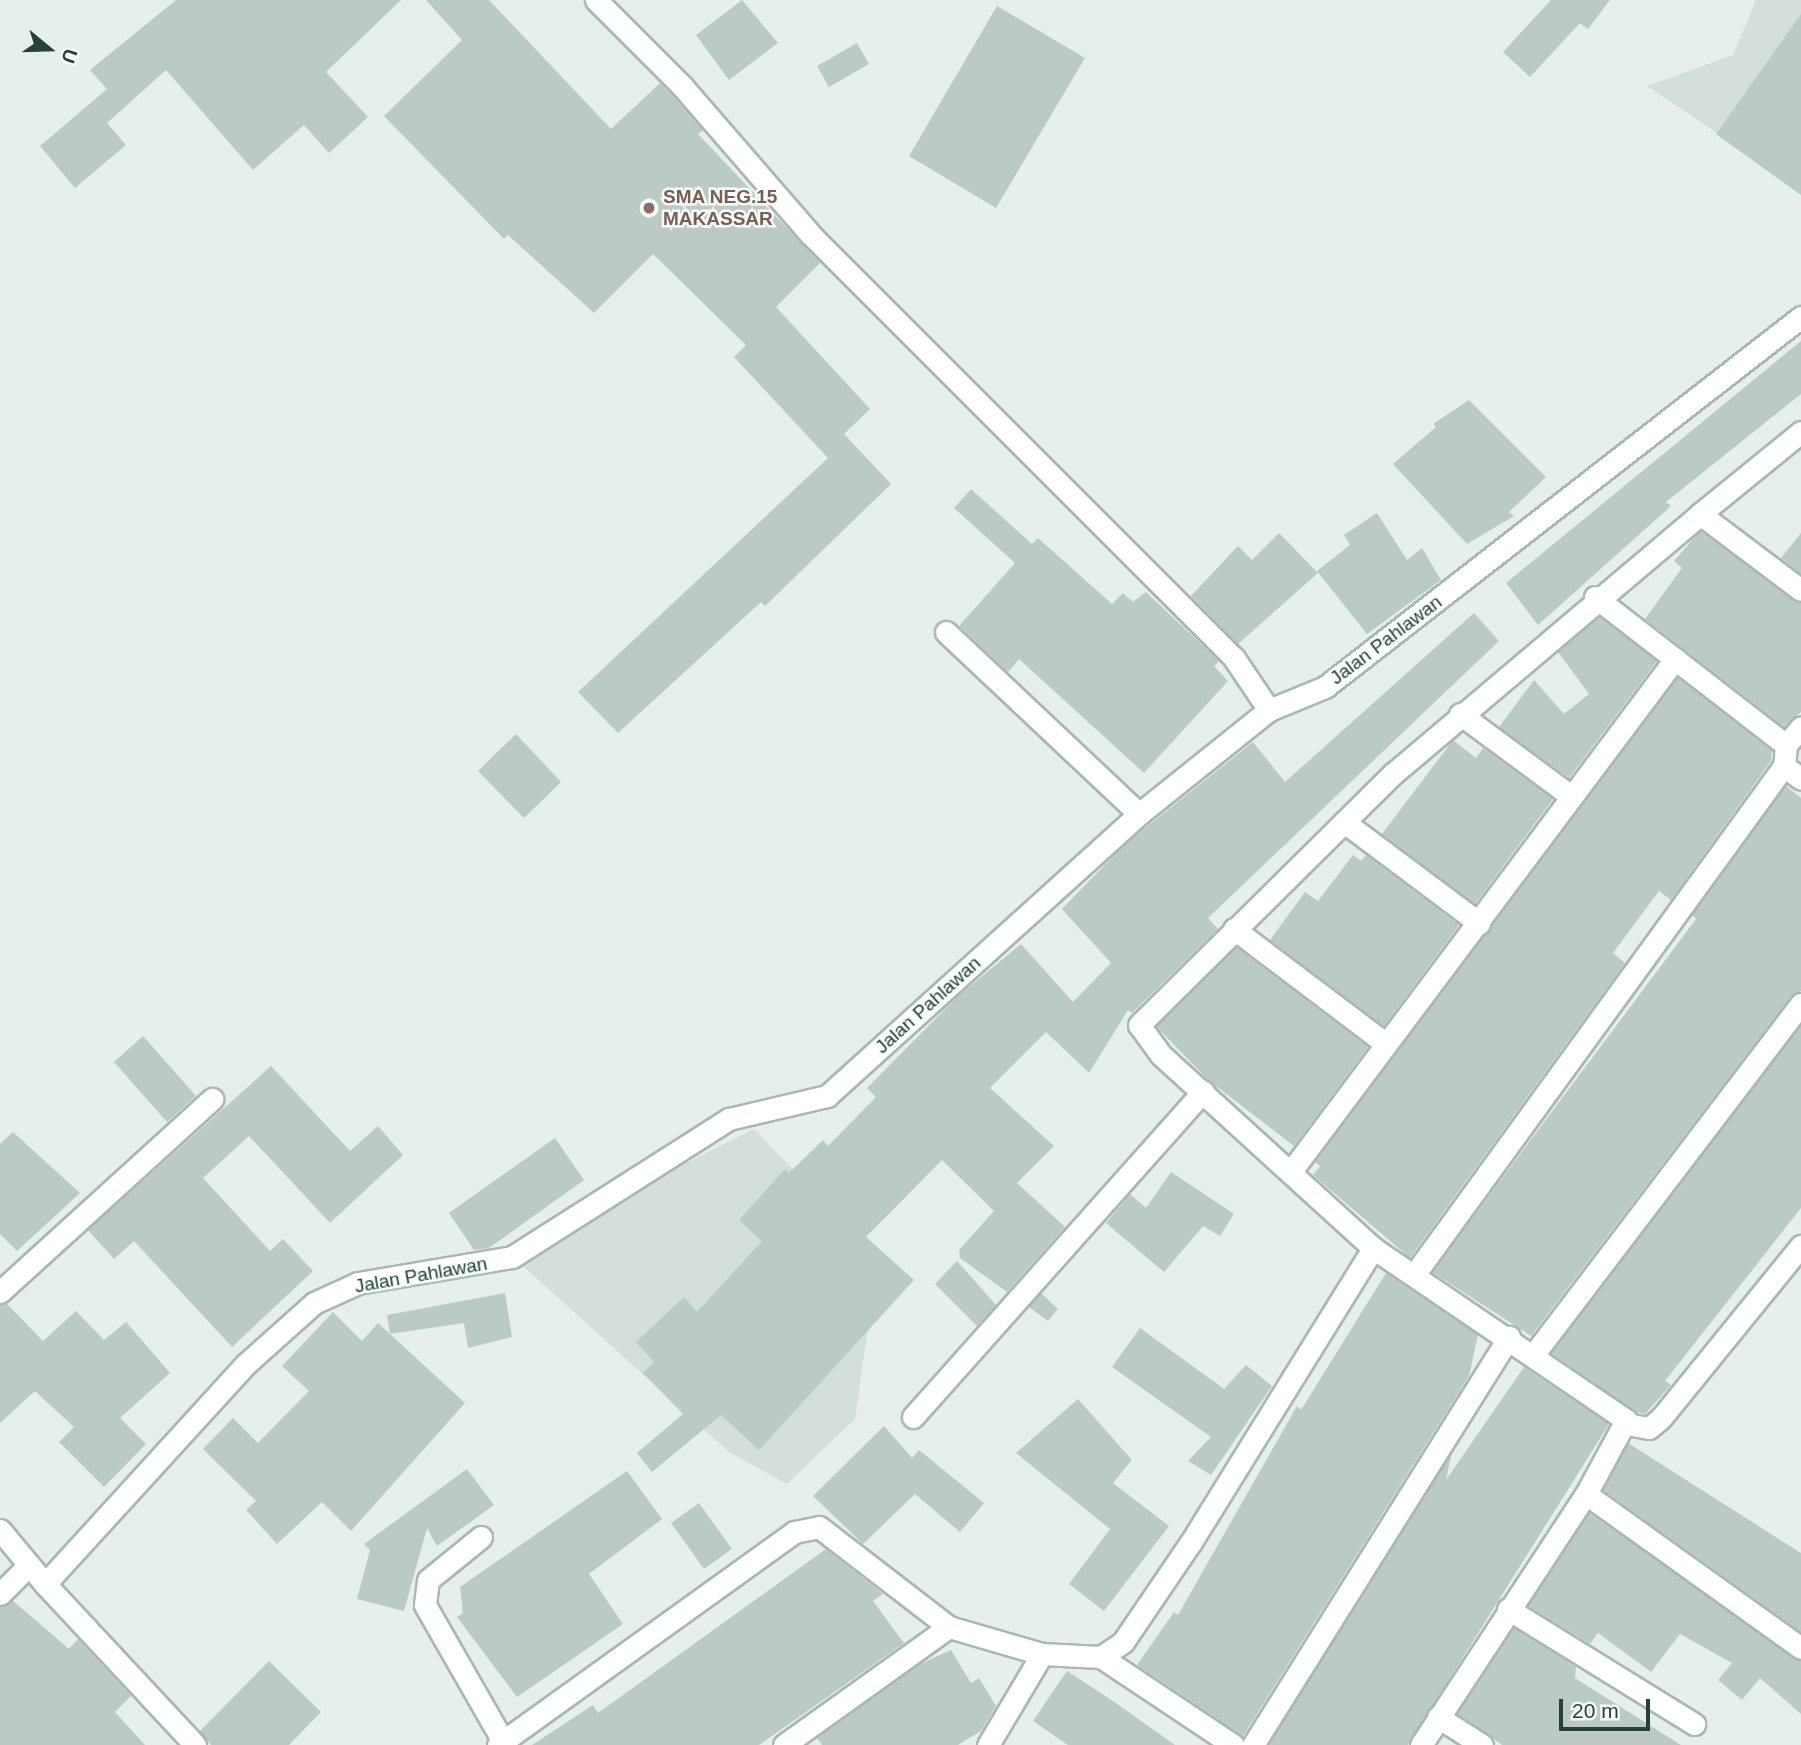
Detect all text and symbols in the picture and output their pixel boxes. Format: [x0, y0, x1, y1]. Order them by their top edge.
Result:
north arrow [14, 14, 84, 84]
text: U [57, 46, 81, 66]
place label: SMA NEG.15 MAKASSAR [663, 186, 778, 230]
marker: SMA NEG.15 MAKASSAR [641, 200, 657, 216]
street label: Jalan Pahlawan [1326, 591, 1446, 689]
street label: Jalan Pahlawan [871, 952, 985, 1058]
street label: Jalan Pahlawan [353, 1252, 489, 1298]
scale bar [1563, 1686, 1654, 1730]
text: 20 m [1572, 1699, 1619, 1722]

